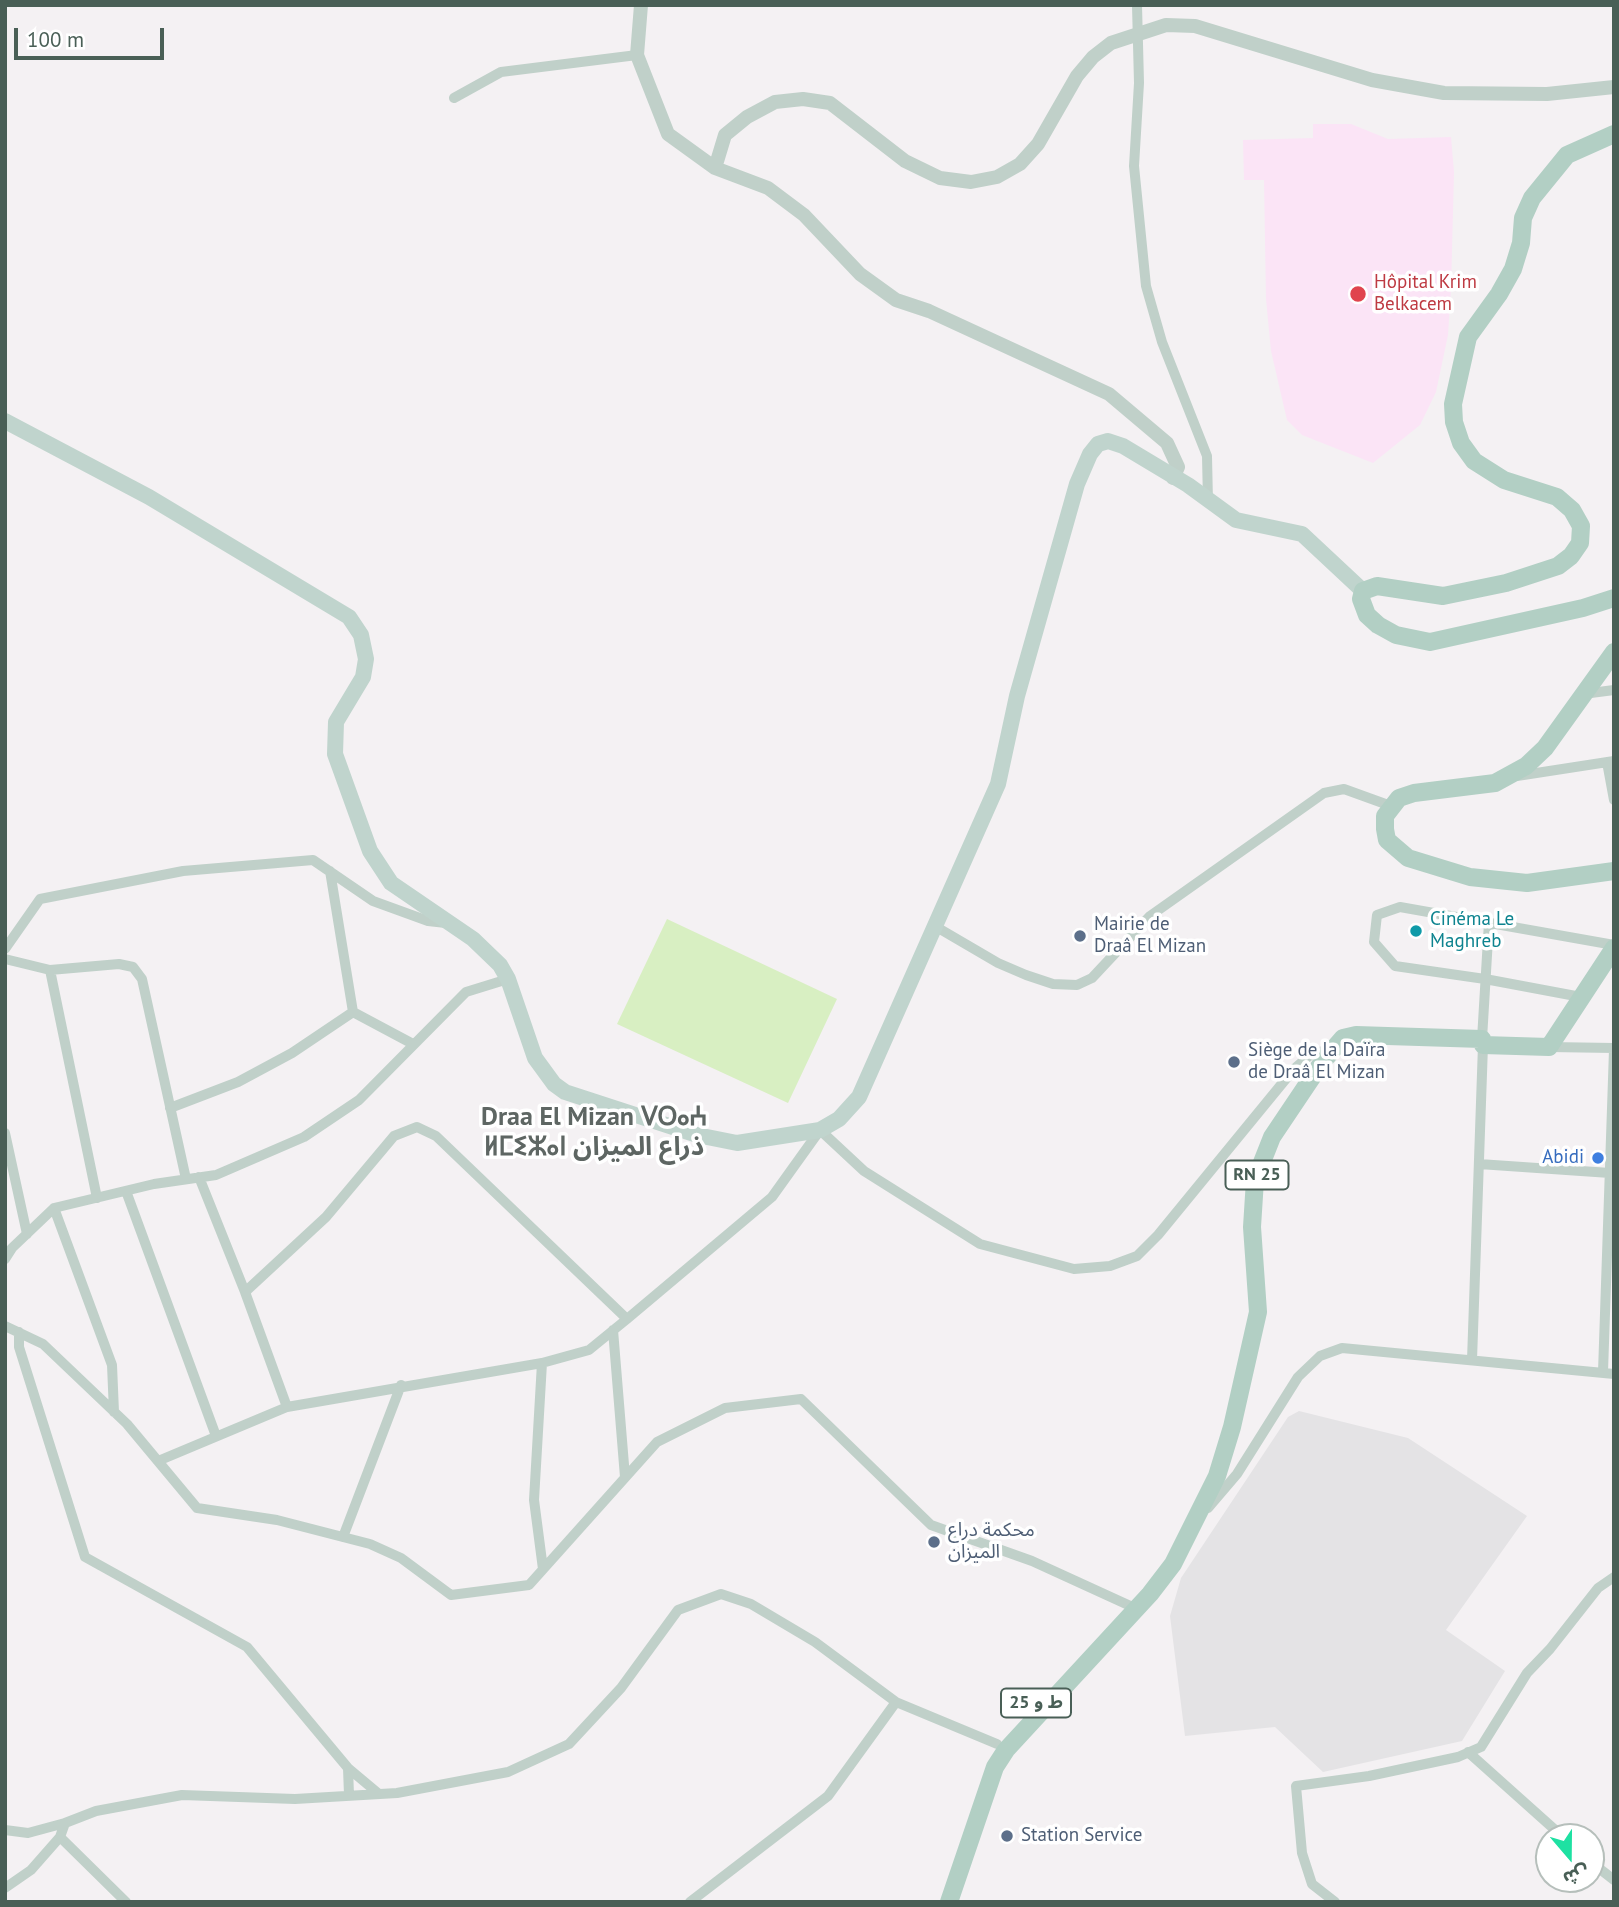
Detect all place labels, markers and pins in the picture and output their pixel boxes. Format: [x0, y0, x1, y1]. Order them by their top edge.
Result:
place label: Hôpital Krim Belkacem [1374, 272, 1477, 316]
marker: Hôpital Krim Belkacem [1348, 284, 1368, 304]
place label: Cinéma Le Maghreb [1430, 909, 1514, 953]
place label: Mairie de Draâ El Mizan [1094, 914, 1206, 958]
marker: Cinéma Le Maghreb [1408, 923, 1424, 939]
marker: Mairie de Draâ El Mizan [1072, 928, 1088, 944]
place label: Siège de la Daïra de Draâ El Mizan [1248, 1040, 1385, 1084]
marker: Siège de la Daïra de Draâ El Mizan [1226, 1054, 1242, 1070]
place label: Abidi [1542, 1147, 1584, 1169]
marker: Abidi [1590, 1150, 1606, 1166]
place label: محكمة دراع الميزان [948, 1520, 1035, 1564]
marker: محكمة دراع الميزان [926, 1534, 942, 1550]
place label: Station Service [1021, 1825, 1142, 1847]
marker: Station Service [999, 1828, 1015, 1844]

